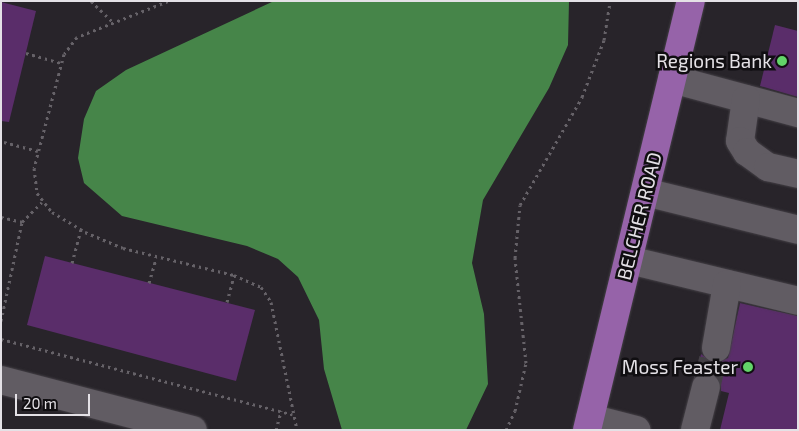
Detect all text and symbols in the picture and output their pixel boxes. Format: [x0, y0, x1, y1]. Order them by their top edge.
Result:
place label: Regions Bank [656, 50, 772, 72]
marker: Regions Bank [776, 55, 788, 67]
street label: BELCHER ROAD [612, 150, 666, 282]
place label: Moss Feaster [622, 356, 738, 378]
marker: Moss Feaster [742, 361, 754, 373]
scale bar [18, 384, 92, 416]
text: 20 m [23, 394, 57, 412]

